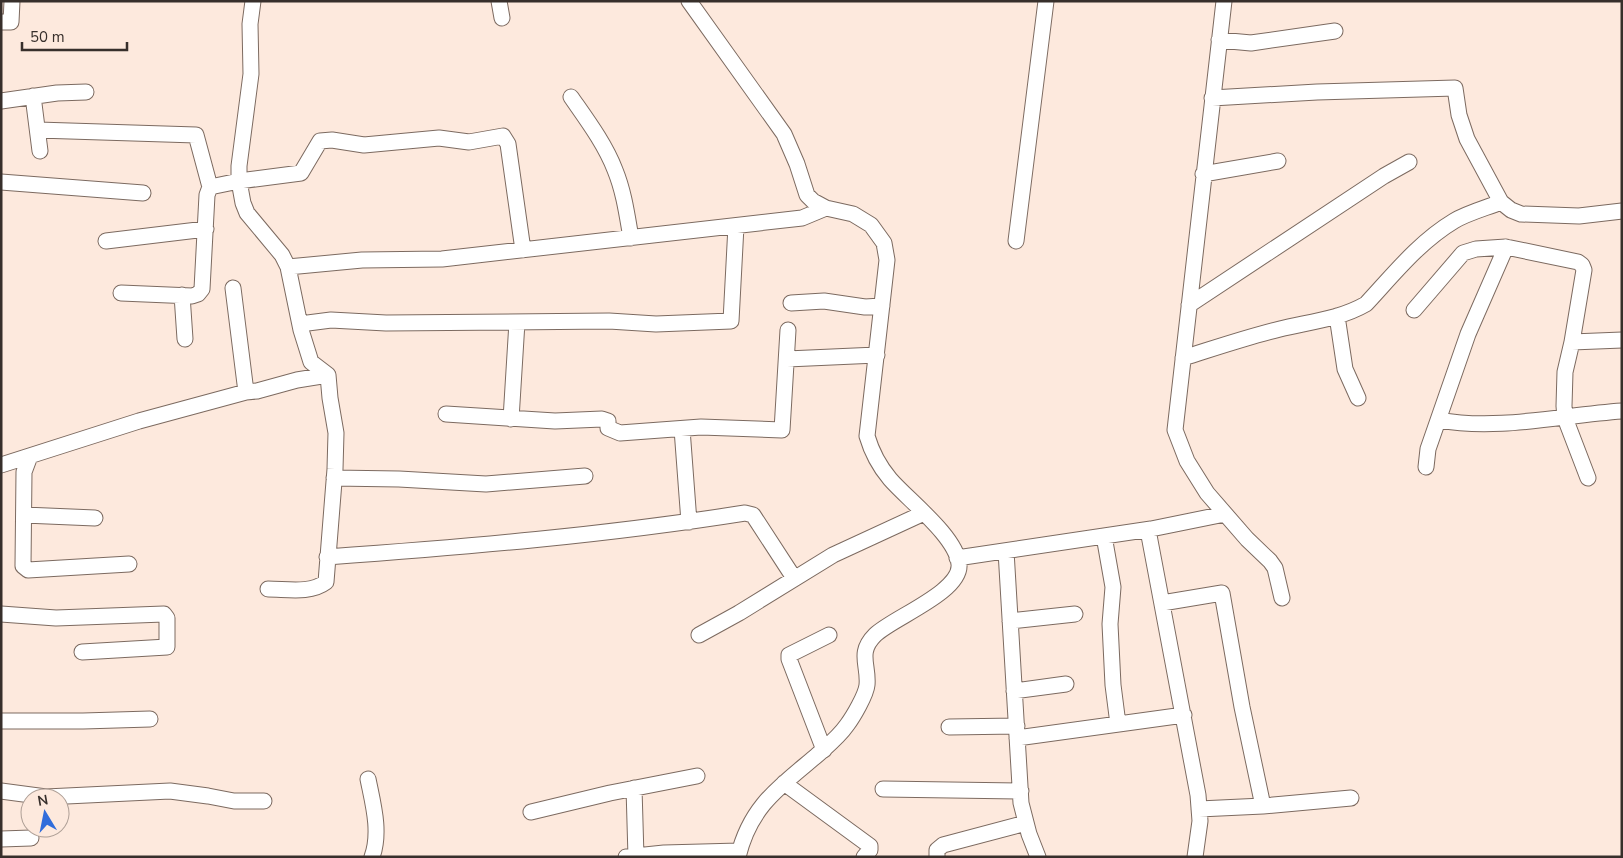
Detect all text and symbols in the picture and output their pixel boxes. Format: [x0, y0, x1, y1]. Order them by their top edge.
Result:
scale bar [22, 20, 128, 52]
text: 50 m [30, 27, 65, 47]
north arrow [20, 788, 70, 838]
text: N [36, 790, 50, 811]

